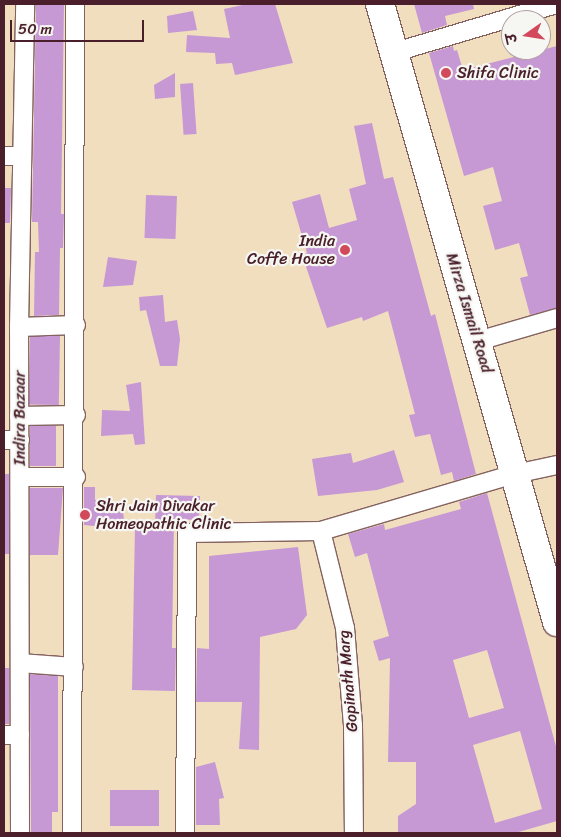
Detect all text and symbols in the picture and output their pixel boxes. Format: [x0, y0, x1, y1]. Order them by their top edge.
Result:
scale bar [12, 10, 146, 42]
north arrow [501, 10, 551, 60]
text: 50 m [18, 16, 52, 42]
text: उ [499, 31, 525, 46]
place label: Shifa Clinic [457, 63, 539, 83]
marker: Shifa Clinic [439, 66, 453, 80]
place label: India Coffe House [247, 231, 335, 269]
marker: India Coffe House [339, 244, 351, 256]
street label: Mirza Ismail Road [442, 250, 496, 376]
street label: Indira Bazaar [10, 371, 30, 465]
place label: Shri Jain Divakar Homeopathic Clinic [96, 496, 232, 534]
marker: Shri Jain Divakar Homeopathic Clinic [78, 508, 92, 522]
street label: Gopinath Marg [334, 629, 362, 733]

